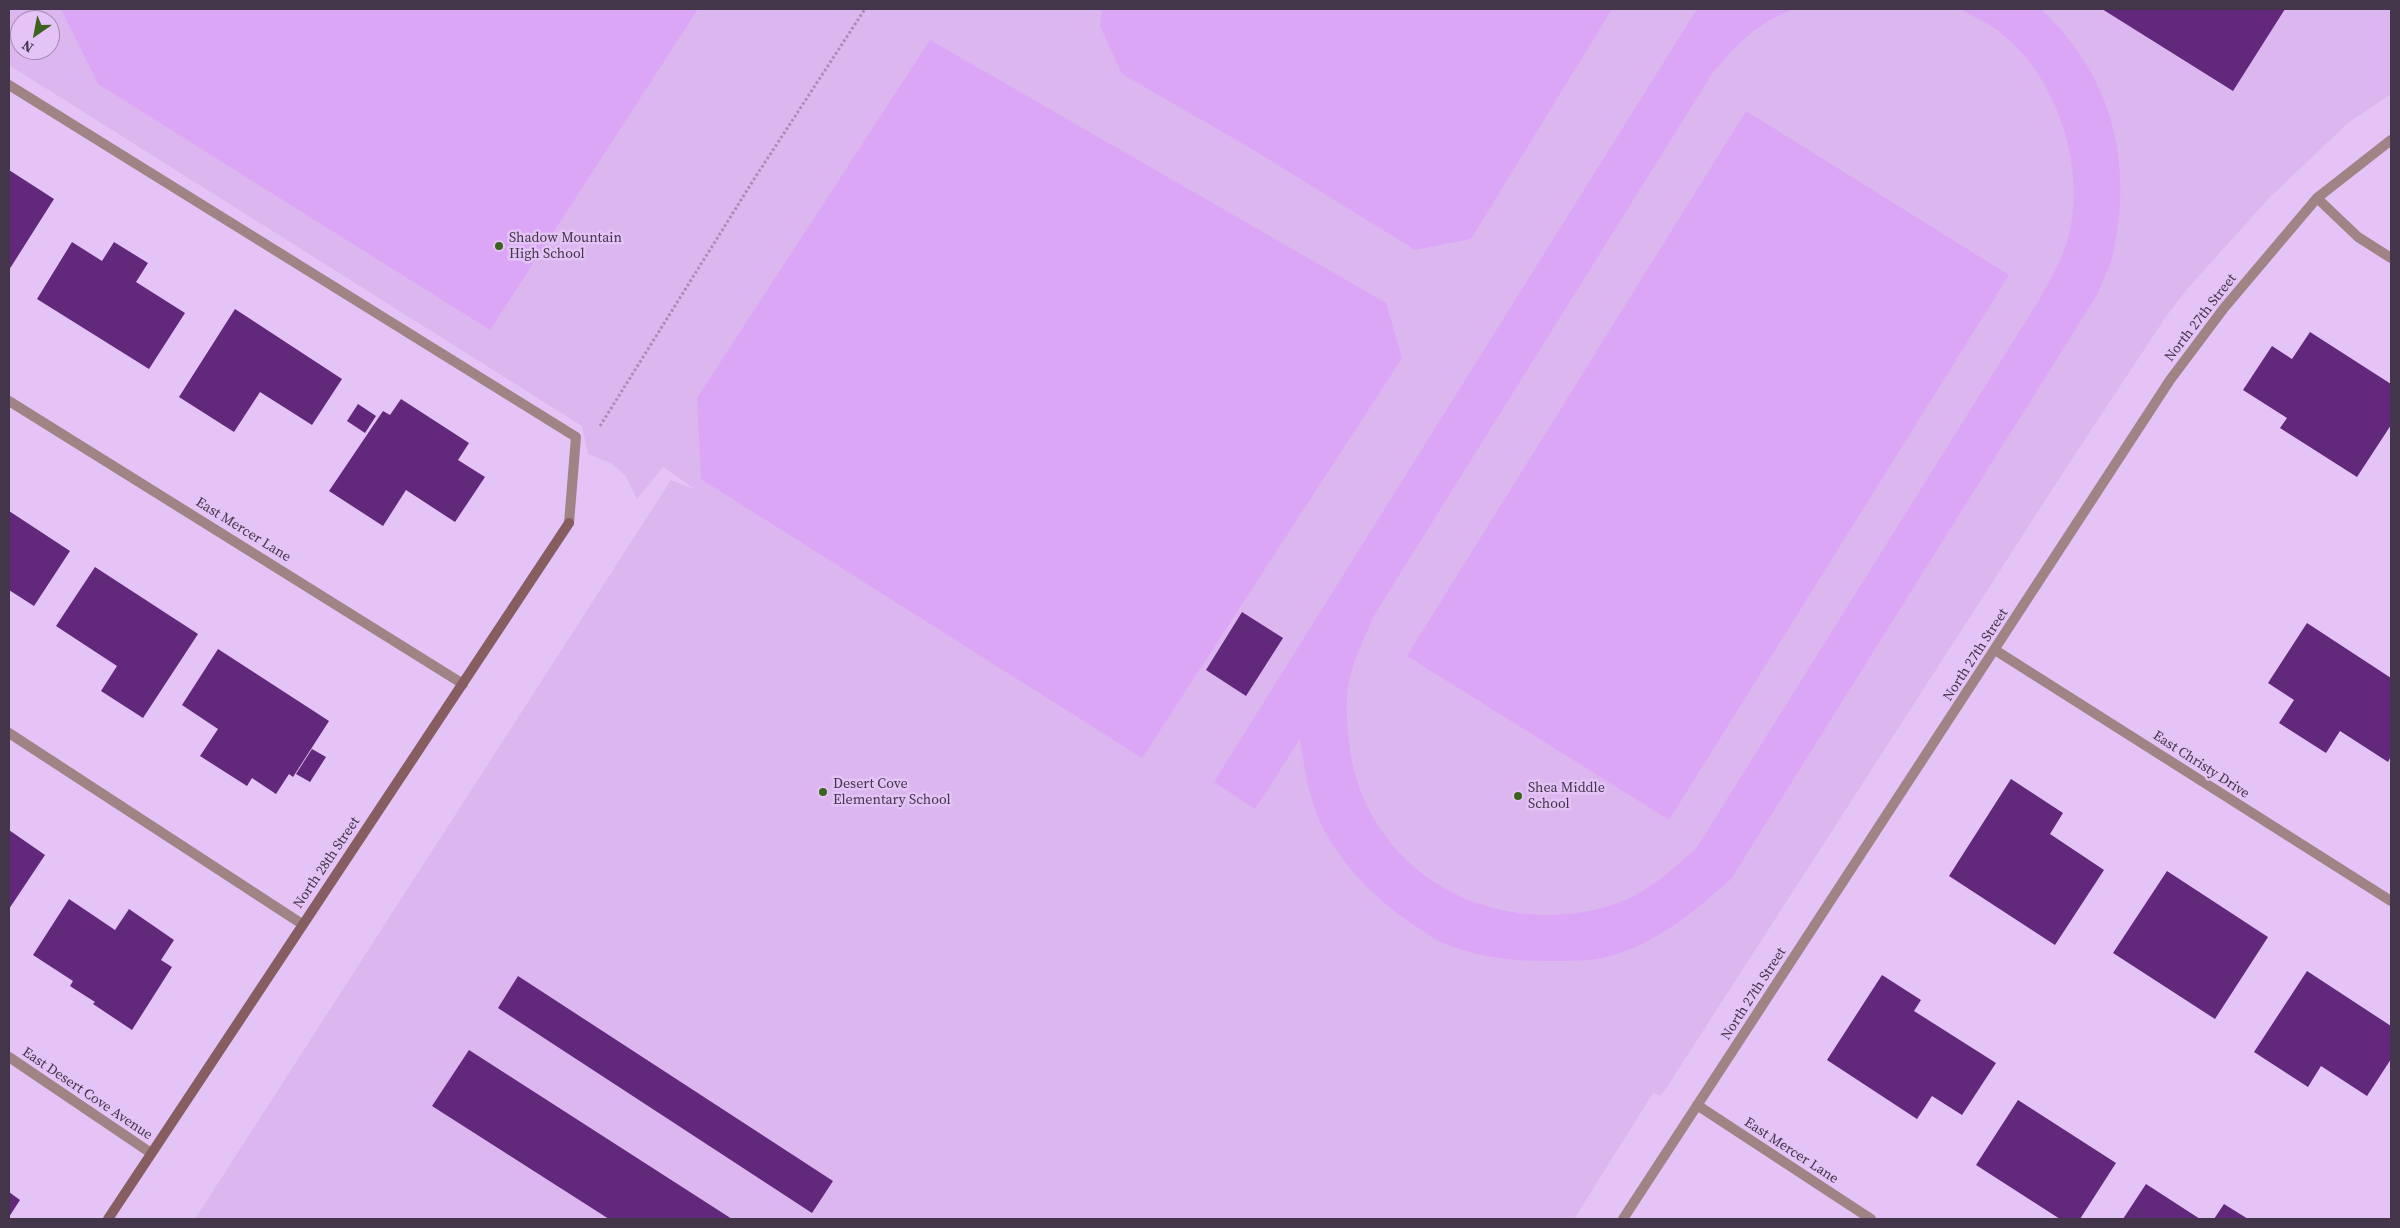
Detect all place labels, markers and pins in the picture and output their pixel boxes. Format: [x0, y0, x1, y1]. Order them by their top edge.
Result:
place label: Shadow Mountain High School [509, 230, 622, 262]
marker: Shadow Mountain High School [493, 240, 505, 252]
place label: Desert Cove Elementary School [833, 776, 951, 809]
place label: Shea Middle School [1528, 780, 1605, 812]
marker: Desert Cove Elementary School [817, 786, 829, 798]
marker: Shea Middle School [1512, 790, 1524, 802]

